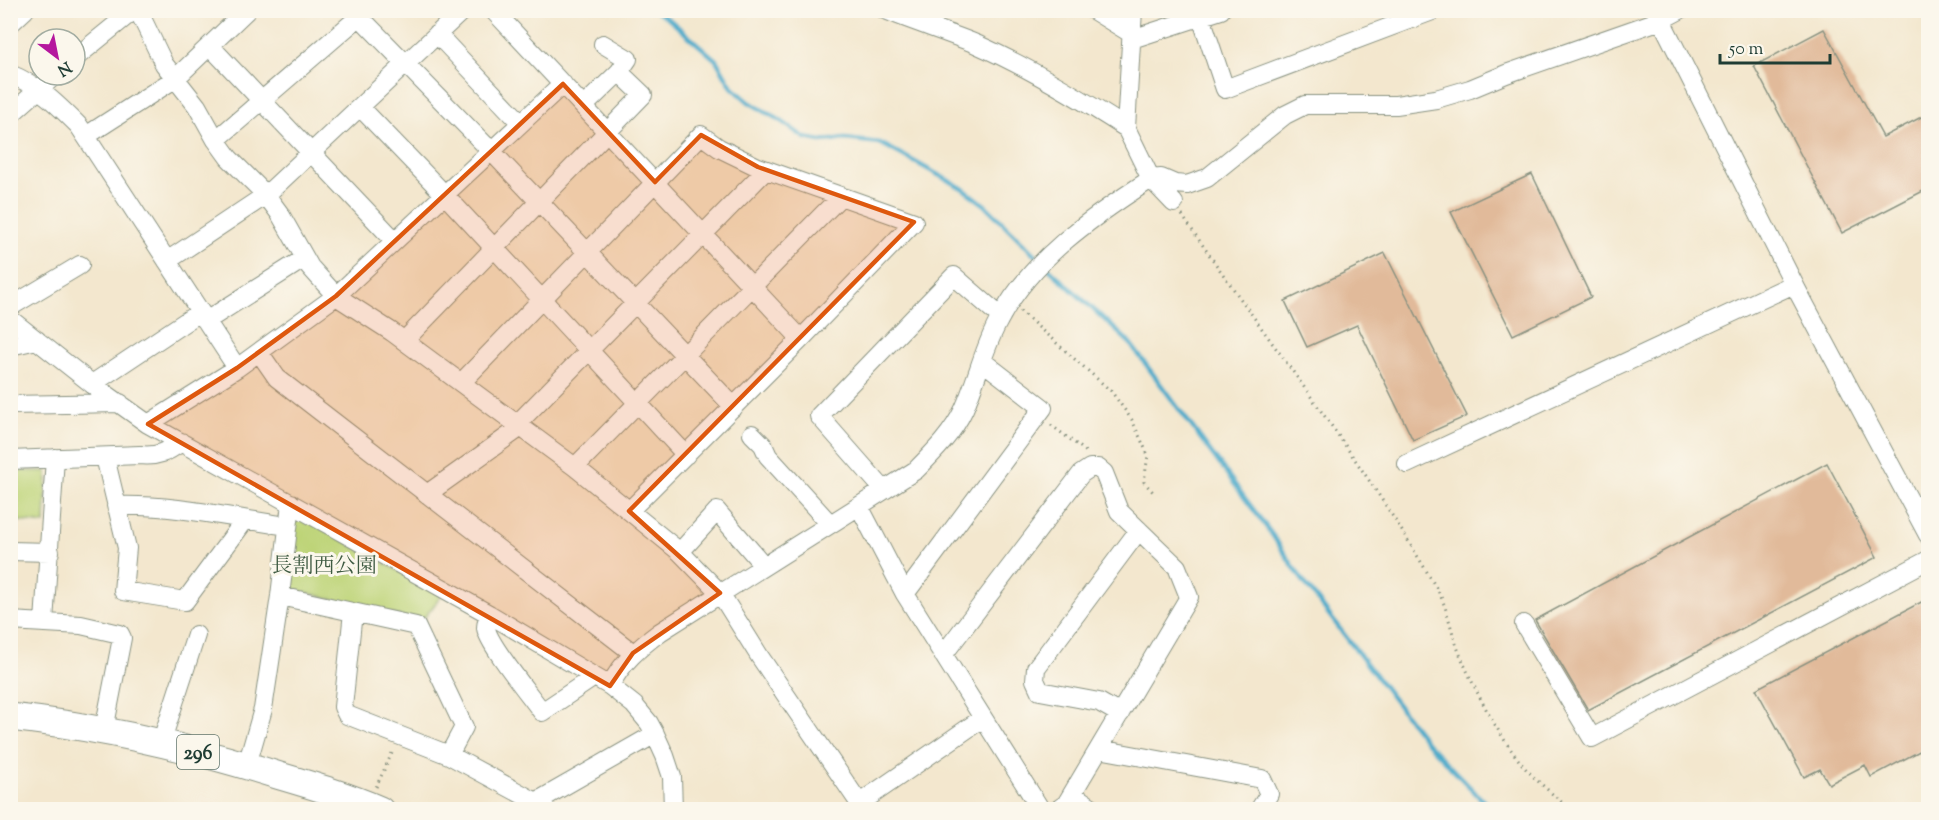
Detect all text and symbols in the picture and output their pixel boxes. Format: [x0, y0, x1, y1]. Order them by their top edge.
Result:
north arrow [27, 27, 87, 87]
scale bar [1720, 27, 1830, 65]
text: 50 m [1728, 37, 1764, 63]
text: N [52, 54, 75, 81]
park label: 長割西公園 [272, 552, 377, 582]
road number: 296 [177, 735, 219, 769]

